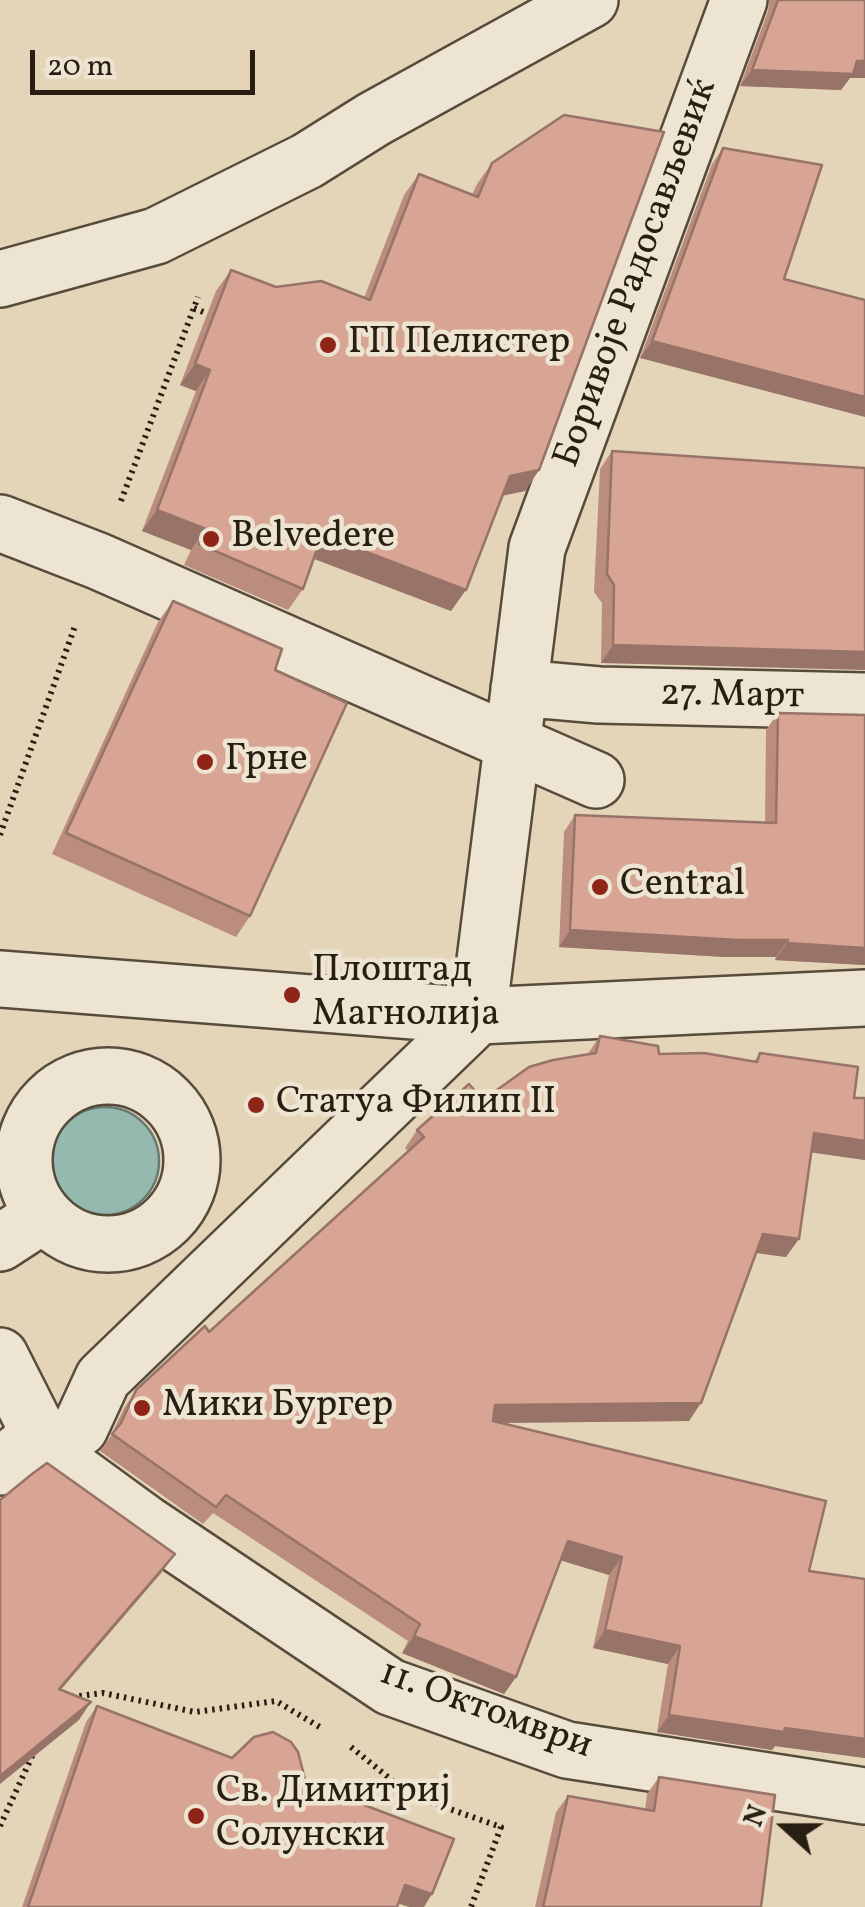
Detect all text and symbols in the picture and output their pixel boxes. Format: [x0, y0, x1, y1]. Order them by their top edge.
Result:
scale bar [35, 30, 260, 92]
text: 20 m [47, 46, 113, 88]
street label: Боривоје Радосављевиќ [546, 74, 730, 474]
place label: ГП Пелистер [348, 322, 570, 368]
marker: ГП Пелистер [317, 334, 339, 356]
place label: Belvedere [231, 516, 395, 562]
marker: Belvedere [200, 528, 222, 550]
street label: 27. Март [659, 674, 805, 722]
place label: Грне [225, 739, 308, 785]
marker: Грне [194, 751, 216, 773]
place label: Central [620, 864, 745, 910]
marker: Central [589, 876, 611, 898]
place label: Плоштад Магнолија [312, 950, 500, 1040]
marker: Плоштад Магнолија [281, 984, 303, 1006]
place label: Статуа Филип II [276, 1082, 556, 1128]
marker: Статуа Филип II [245, 1094, 267, 1116]
place label: Мики Бургер [162, 1385, 393, 1431]
marker: Мики Бургер [131, 1397, 153, 1419]
street label: 11. Октомври [372, 1652, 598, 1772]
place label: Св. Димитриј Солунски [216, 1771, 451, 1860]
north arrow [735, 1777, 835, 1877]
text: N [735, 1800, 778, 1833]
marker: Св. Димитриј Солунски [185, 1805, 207, 1827]

